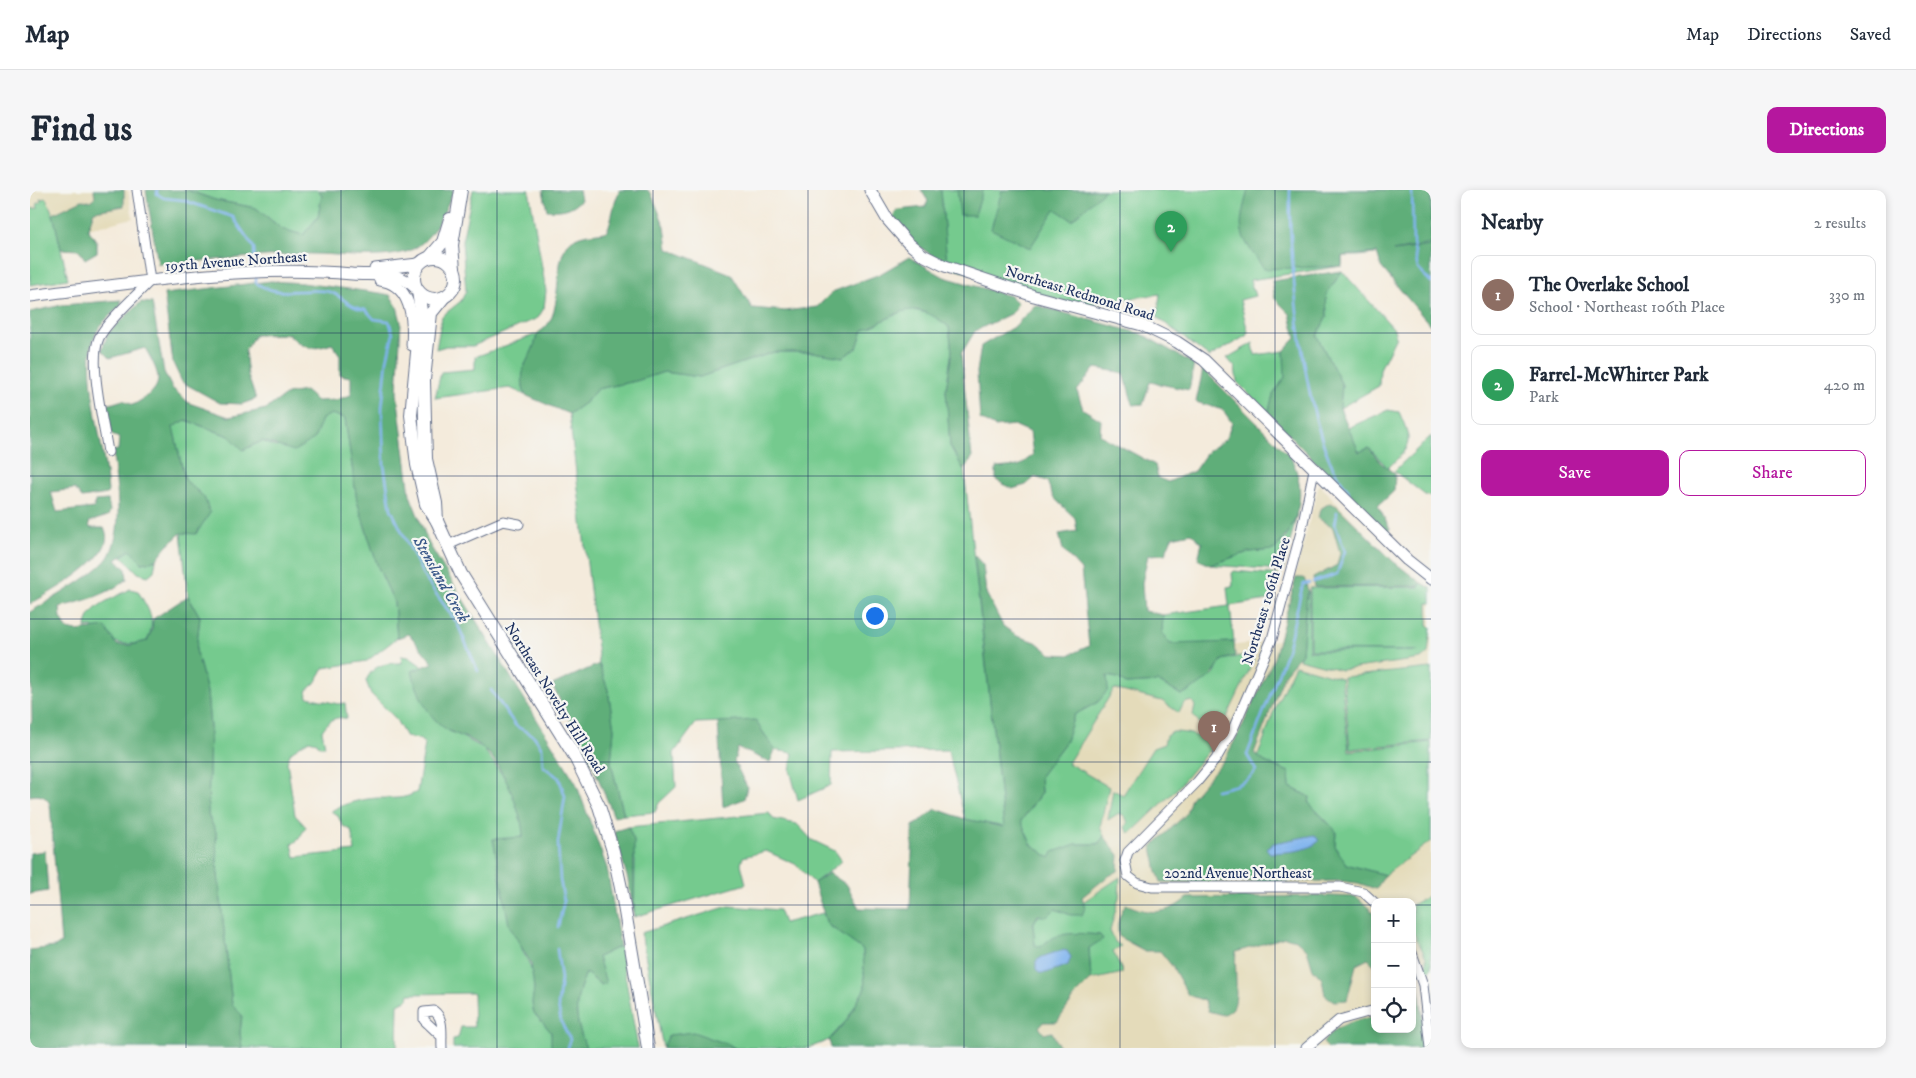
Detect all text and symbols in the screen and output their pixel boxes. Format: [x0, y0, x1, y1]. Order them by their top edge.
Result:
text: Map [25, 20, 69, 50]
text: Map [1686, 24, 1719, 46]
text: Directions [1747, 24, 1822, 46]
text: Saved [1850, 24, 1891, 46]
button: Directions [1767, 107, 1886, 153]
text: Find us [30, 108, 132, 152]
text: Nearby [1481, 210, 1543, 236]
pin: 2 [1155, 211, 1187, 252]
text: 2 results [1814, 213, 1866, 233]
street label: 195th Avenue Northeast [164, 247, 308, 276]
street label: Northeast Redmond Road [1003, 262, 1157, 325]
text: The Overlake School [1529, 274, 1689, 297]
text: 1 [1495, 285, 1501, 305]
text: 330 m [1829, 285, 1865, 305]
text: School · Northeast 106th Place [1529, 297, 1725, 317]
text: Farrel-McWhirter Park [1529, 364, 1709, 387]
text: 2 [1494, 375, 1502, 395]
text: 420 m [1824, 375, 1865, 395]
text: Park [1529, 387, 1559, 407]
button: Save [1481, 450, 1669, 496]
button: Share [1679, 450, 1866, 496]
water label: Stensland Creek [408, 532, 474, 626]
street label: Northeast 106th Place [1238, 535, 1295, 667]
your location [862, 603, 888, 629]
street label: Northeast Novelty Hill Road [500, 619, 609, 778]
pin: 1 [1198, 711, 1230, 752]
street label: 202nd Avenue Northeast [1164, 864, 1312, 883]
map controls [1371, 898, 1416, 1033]
button: + [1371, 898, 1416, 943]
button: − [1371, 943, 1416, 988]
button: locate [1371, 988, 1416, 1033]

